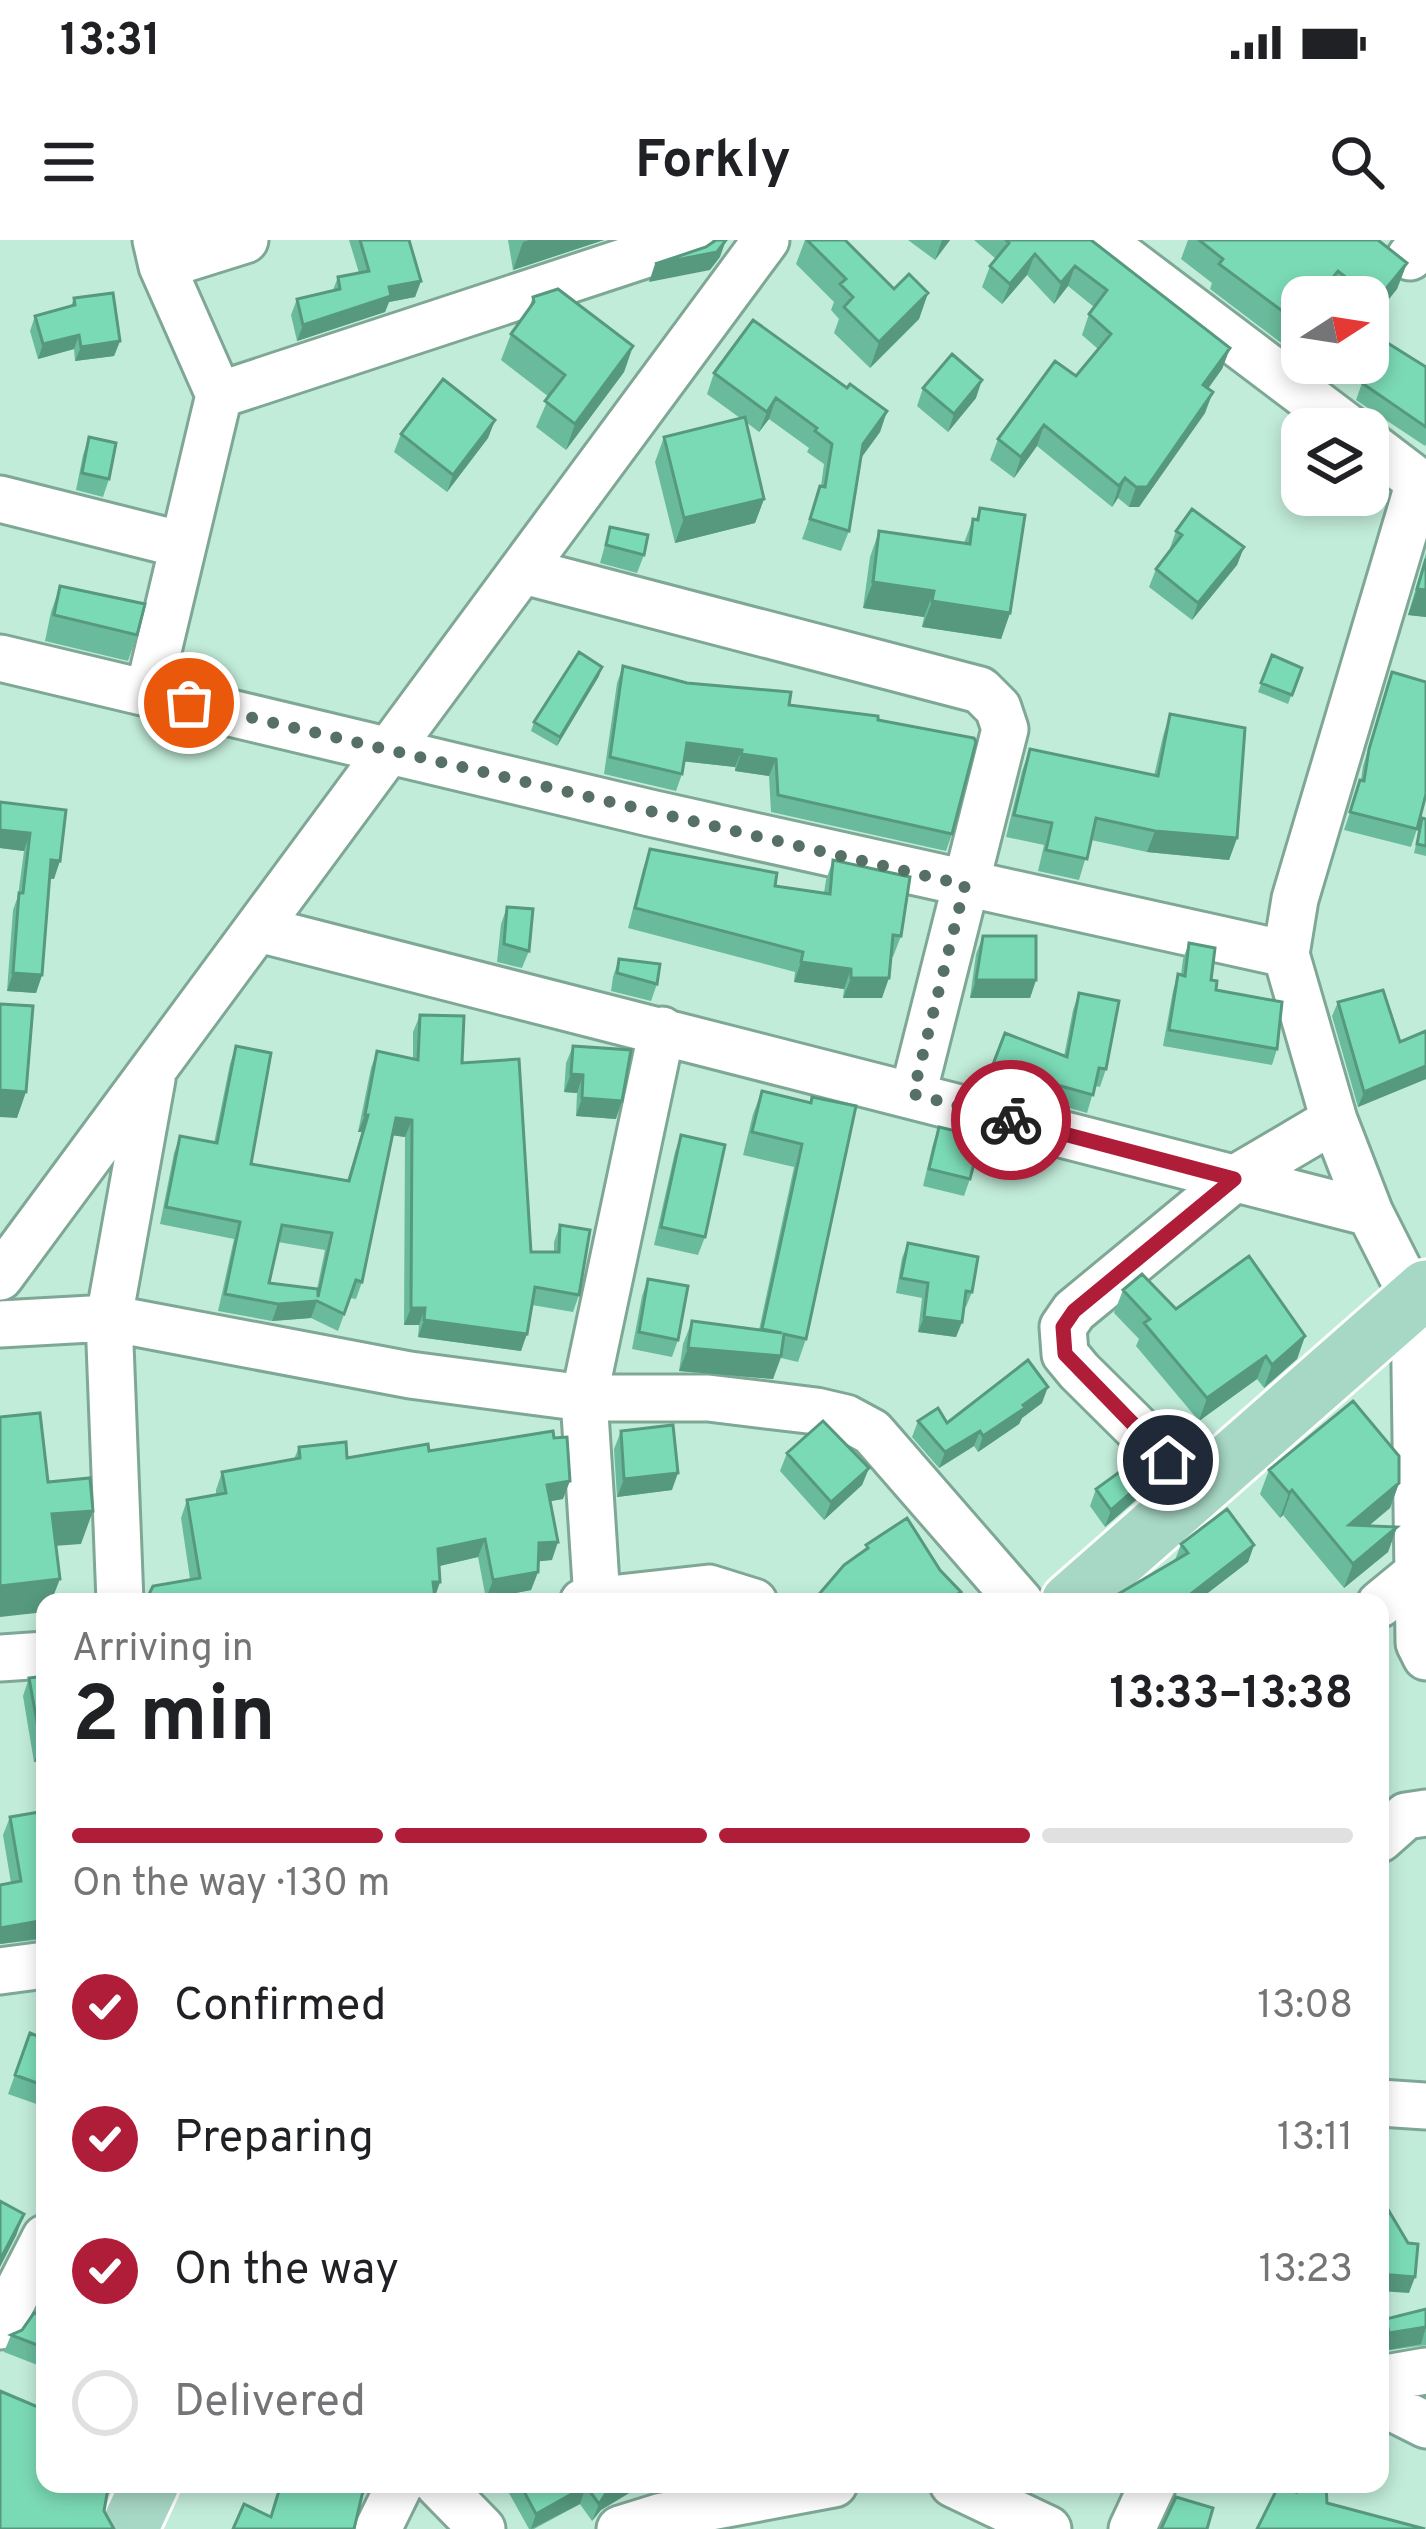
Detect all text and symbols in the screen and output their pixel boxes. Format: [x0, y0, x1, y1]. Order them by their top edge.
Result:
text: 13:31 [60, 14, 161, 71]
text: Forkly [635, 128, 791, 197]
icon: menu [36, 129, 102, 195]
icon: search [1324, 129, 1390, 195]
north arrow [1281, 276, 1389, 384]
map controls [1281, 276, 1389, 516]
button: layers [1281, 408, 1389, 516]
pin [138, 652, 240, 754]
icon: bag [156, 670, 222, 736]
courier [951, 1060, 1071, 1180]
icon: bike [978, 1087, 1044, 1153]
pin [1117, 1409, 1219, 1511]
icon: home [1135, 1427, 1201, 1493]
text: Arriving in [72, 1626, 254, 1675]
text: 13:33–13:38 [1110, 1667, 1353, 1724]
text: 2 min [72, 1670, 276, 1769]
text: On the way · 130 m [72, 1861, 390, 1910]
icon: check [72, 1974, 138, 2040]
text: Confirmed [174, 1979, 386, 2036]
text: 13:08 [1257, 1983, 1353, 2032]
icon: check [72, 2106, 138, 2172]
text: Preparing [174, 2111, 374, 2168]
text: 13:11 [1277, 2115, 1353, 2164]
icon: check [72, 2238, 138, 2304]
text: On the way [174, 2243, 399, 2300]
text: 13:23 [1259, 2247, 1353, 2296]
text: Delivered [174, 2375, 366, 2432]

